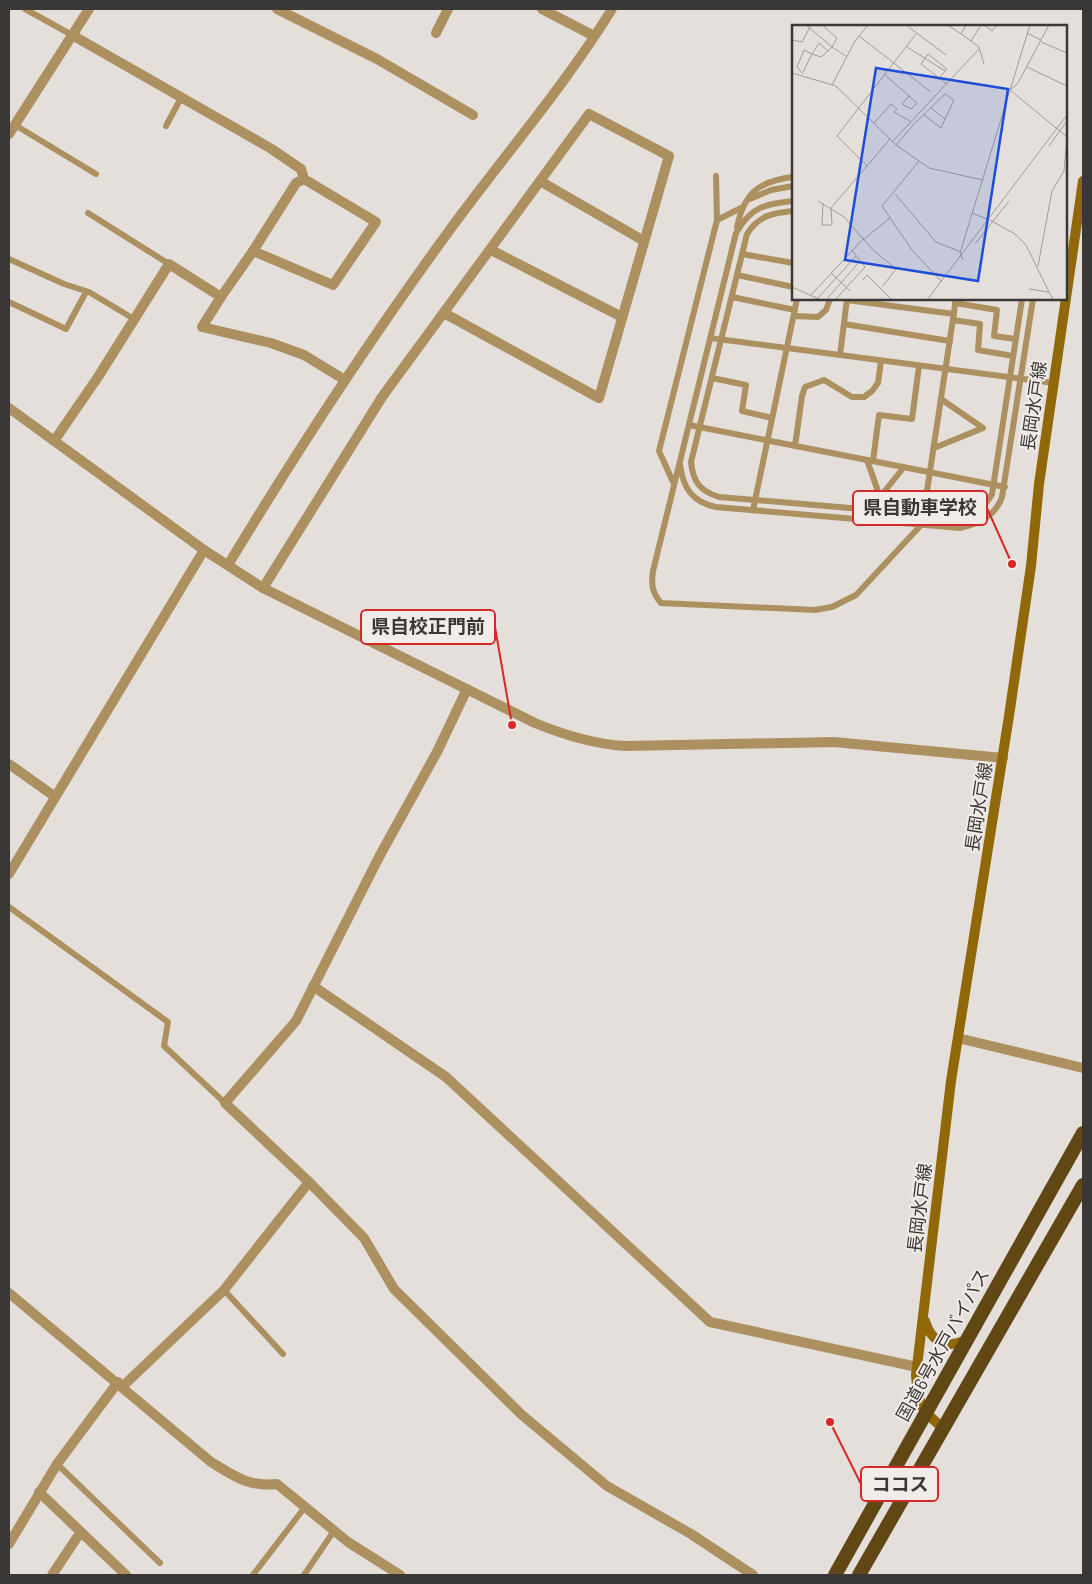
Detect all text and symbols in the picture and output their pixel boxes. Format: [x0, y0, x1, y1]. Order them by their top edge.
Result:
inset map [792, 25, 1067, 300]
street label: 長岡水戸線 [1016, 360, 1050, 452]
callout: 県自動車学校 [853, 491, 987, 525]
text: 県自動車学校 [863, 495, 977, 518]
callout: 県自校正門前 [361, 610, 495, 644]
text: 県自校正門前 [371, 614, 485, 637]
street label: 長岡水戸線 [960, 761, 996, 853]
street label: 長岡水戸線 [903, 1162, 935, 1254]
street label: 国道6号水戸バイパス [891, 1264, 993, 1425]
callout: ココス [861, 1467, 938, 1501]
text: ココス [871, 1472, 929, 1495]

